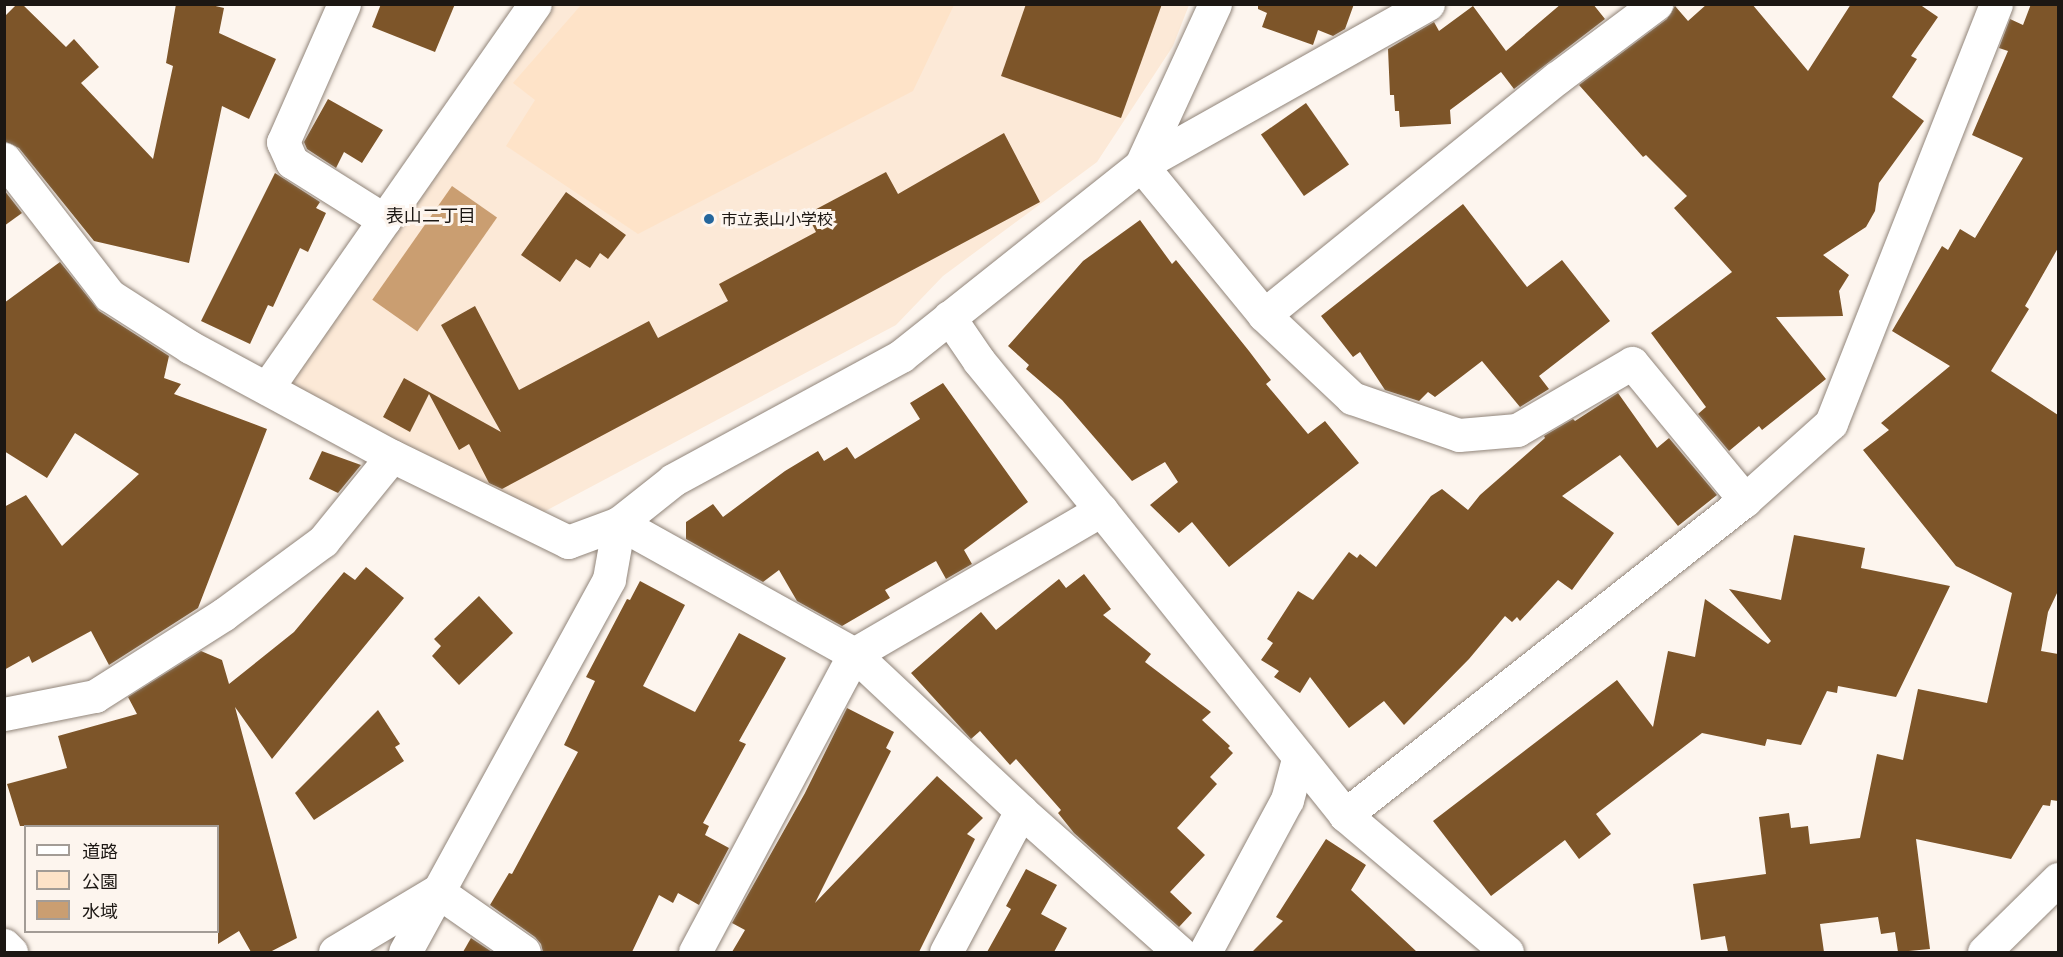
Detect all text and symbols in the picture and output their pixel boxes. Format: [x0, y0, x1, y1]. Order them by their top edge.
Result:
district label: 表山二丁目 [386, 205, 476, 227]
place label: 市立表山小学校 [721, 209, 833, 229]
marker: 市立表山小学校 [702, 212, 716, 226]
legend [24, 825, 219, 933]
text: 道路 [82, 841, 118, 862]
text: 公園 [82, 871, 118, 892]
text: 水域 [82, 901, 118, 922]

